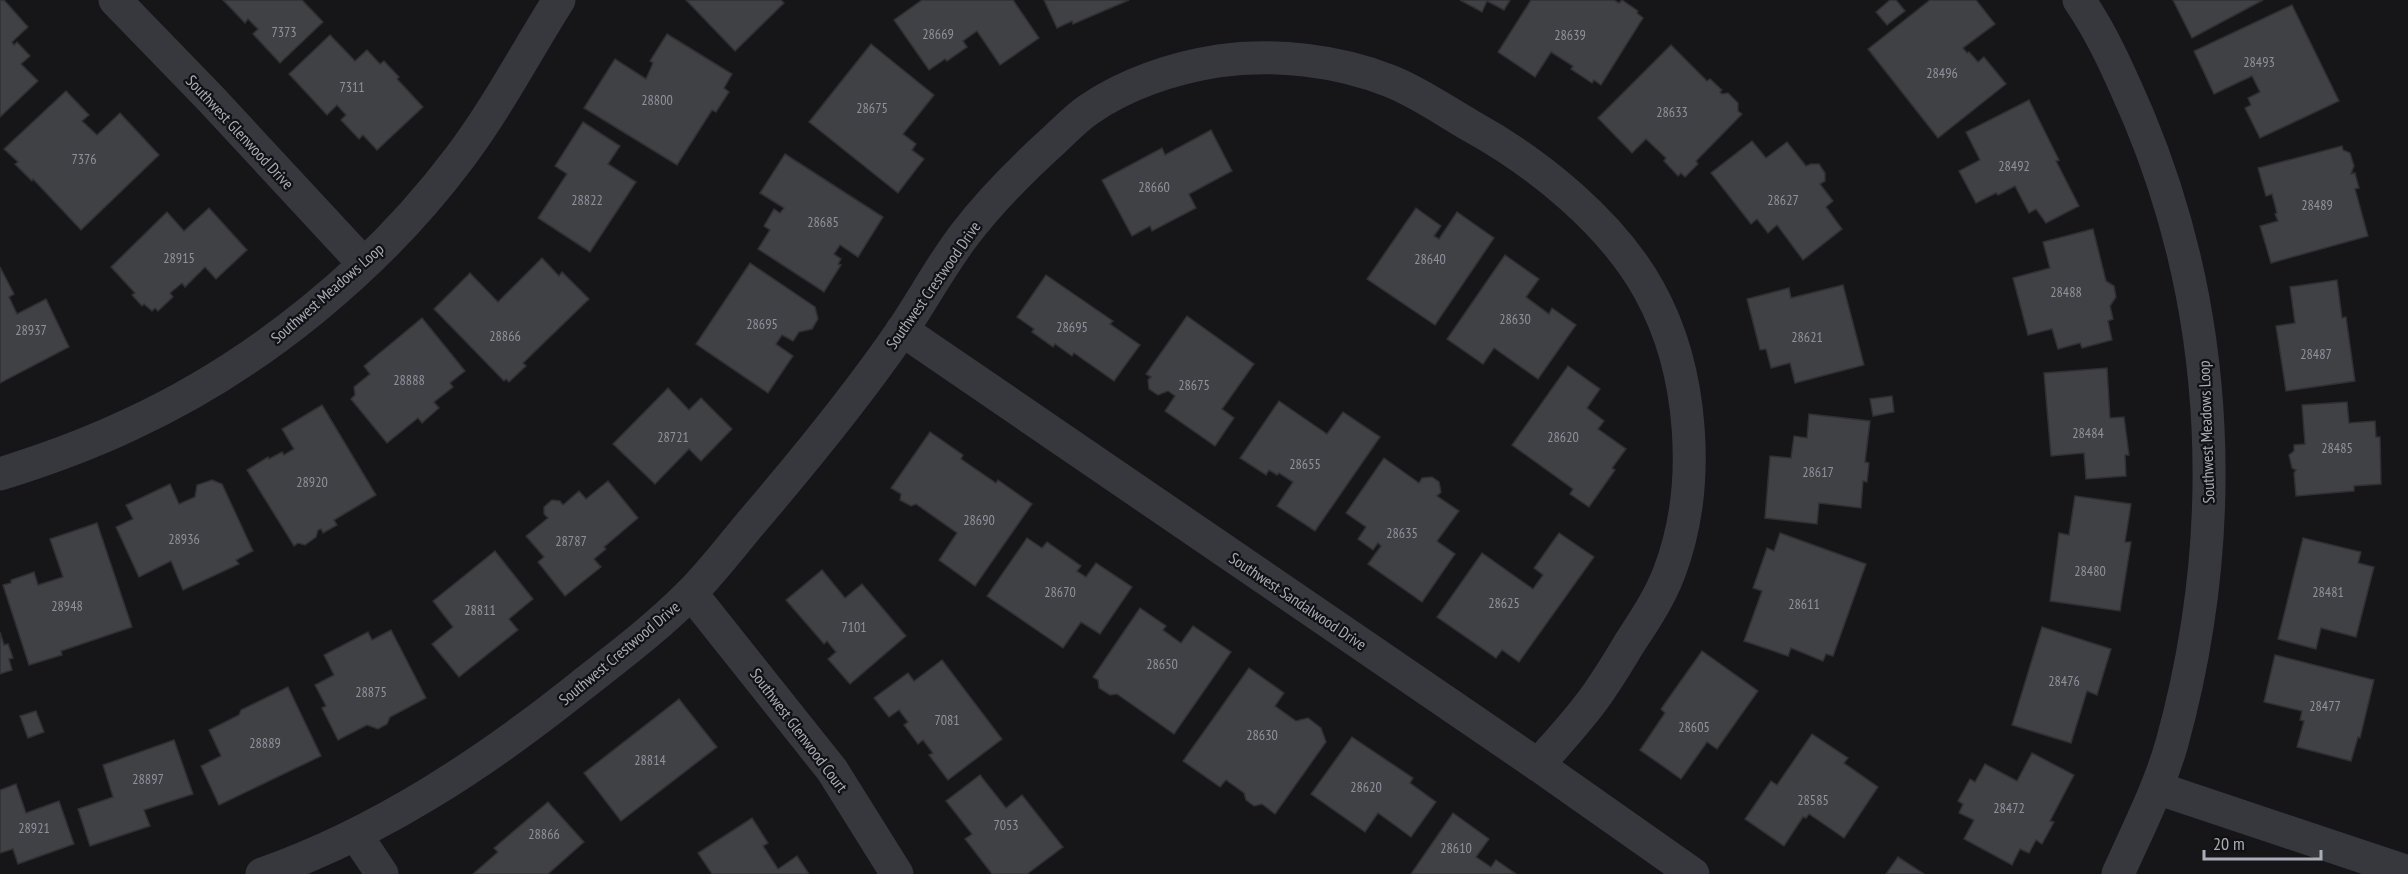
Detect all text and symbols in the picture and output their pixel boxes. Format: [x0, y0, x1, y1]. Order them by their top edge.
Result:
house number: 7373 [271, 23, 297, 41]
house number: 28669 [922, 25, 954, 43]
house number: 28639 [1554, 26, 1586, 44]
house number: 28493 [2243, 53, 2275, 71]
house number: 28496 [1926, 64, 1958, 82]
street label: Southwest Glenwood Drive [182, 71, 298, 193]
house number: 7311 [339, 78, 365, 96]
house number: 28800 [641, 91, 673, 109]
house number: 28675 [856, 99, 888, 117]
house number: 28633 [1656, 103, 1688, 121]
house number: 7376 [71, 150, 97, 168]
house number: 28492 [1998, 157, 2030, 175]
house number: 28660 [1138, 178, 1170, 196]
house number: 28822 [571, 191, 603, 209]
house number: 28627 [1767, 191, 1799, 209]
house number: 28489 [2301, 196, 2333, 214]
house number: 28685 [807, 213, 839, 231]
street label: Southwest Crestwood Drive [881, 217, 985, 353]
street label: Southwest Meadows Loop [266, 238, 388, 347]
house number: 28915 [163, 249, 195, 267]
house number: 28640 [1414, 250, 1446, 268]
house number: 28488 [2050, 283, 2082, 301]
house number: 28630 [1499, 310, 1531, 328]
house number: 28695 [746, 315, 778, 333]
house number: 28695 [1056, 318, 1088, 336]
house number: 28937 [15, 321, 47, 339]
house number: 28866 [489, 327, 521, 345]
house number: 28621 [1791, 328, 1823, 346]
house number: 28487 [2300, 345, 2332, 363]
street label: Southwest Meadows Loop [2194, 360, 2218, 504]
house number: 28888 [393, 371, 425, 389]
house number: 28675 [1178, 376, 1210, 394]
house number: 28484 [2072, 424, 2104, 442]
house number: 28721 [657, 428, 689, 446]
house number: 28620 [1547, 428, 1579, 446]
house number: 28485 [2321, 439, 2353, 457]
house number: 28655 [1289, 455, 1321, 473]
house number: 28617 [1802, 463, 1834, 481]
house number: 28920 [296, 473, 328, 491]
house number: 28690 [963, 511, 995, 529]
house number: 28635 [1386, 524, 1418, 542]
house number: 28936 [168, 530, 200, 548]
house number: 28787 [555, 532, 587, 550]
street label: Southwest Sandalwood Drive [1226, 548, 1370, 654]
house number: 28480 [2074, 562, 2106, 580]
house number: 28670 [1044, 583, 1076, 601]
house number: 28481 [2312, 583, 2344, 601]
house number: 28625 [1488, 594, 1520, 612]
house number: 28611 [1788, 595, 1820, 613]
house number: 28948 [51, 597, 83, 615]
street label: Southwest Crestwood Drive [554, 597, 684, 709]
house number: 28811 [464, 601, 496, 619]
house number: 7101 [841, 618, 867, 636]
house number: 28650 [1146, 655, 1178, 673]
street label: Southwest Glenwood Court [746, 664, 852, 796]
house number: 28476 [2048, 672, 2080, 690]
house number: 28875 [355, 683, 387, 701]
house number: 28477 [2309, 697, 2341, 715]
house number: 7081 [934, 711, 960, 729]
house number: 28605 [1678, 718, 1710, 736]
house number: 28630 [1246, 726, 1278, 744]
house number: 28889 [249, 734, 281, 752]
house number: 28814 [634, 751, 666, 769]
house number: 28897 [132, 770, 164, 788]
house number: 28620 [1350, 778, 1382, 796]
house number: 28585 [1797, 791, 1829, 809]
house number: 28472 [1993, 799, 2025, 817]
house number: 7053 [993, 816, 1019, 834]
house number: 28921 [18, 819, 50, 837]
scale bar [2204, 823, 2321, 861]
house number: 28866 [528, 825, 560, 843]
text: 20 m [2213, 832, 2245, 855]
house number: 28610 [1440, 839, 1472, 857]

